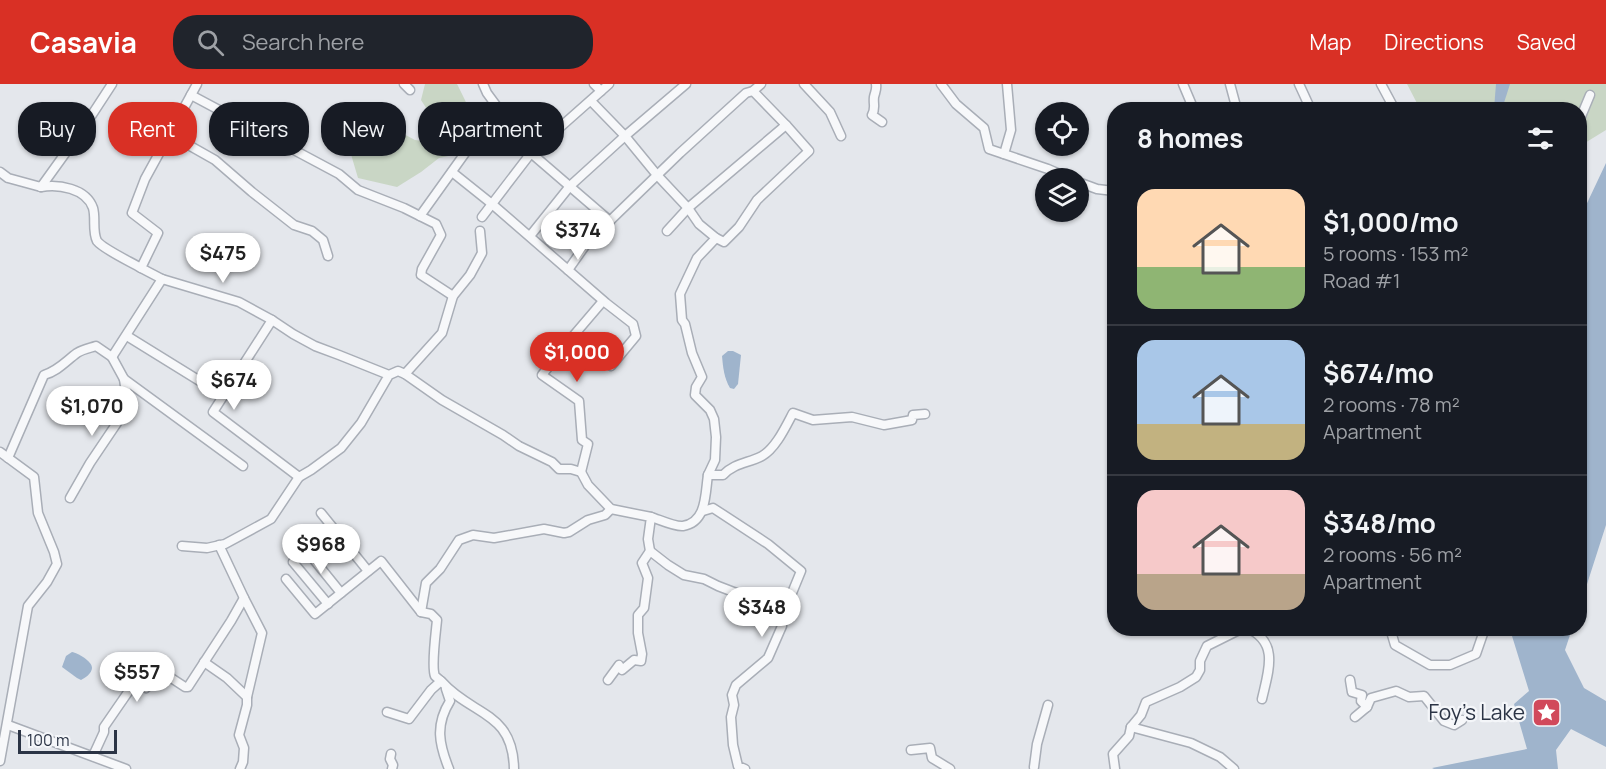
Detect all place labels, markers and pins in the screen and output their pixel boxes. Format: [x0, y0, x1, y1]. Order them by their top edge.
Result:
pin: $374 [542, 210, 614, 261]
pin: $475 [187, 233, 259, 284]
pin: $1,000 [528, 332, 626, 383]
pin: $674 [198, 360, 270, 411]
pin: $1,070 [43, 386, 141, 437]
pin: $968 [285, 524, 357, 575]
pin: $348 [726, 587, 798, 638]
pin: $557 [101, 652, 173, 703]
place icon: Foy's Lake [1530, 697, 1562, 729]
place label: Foy's Lake [1429, 698, 1525, 726]

